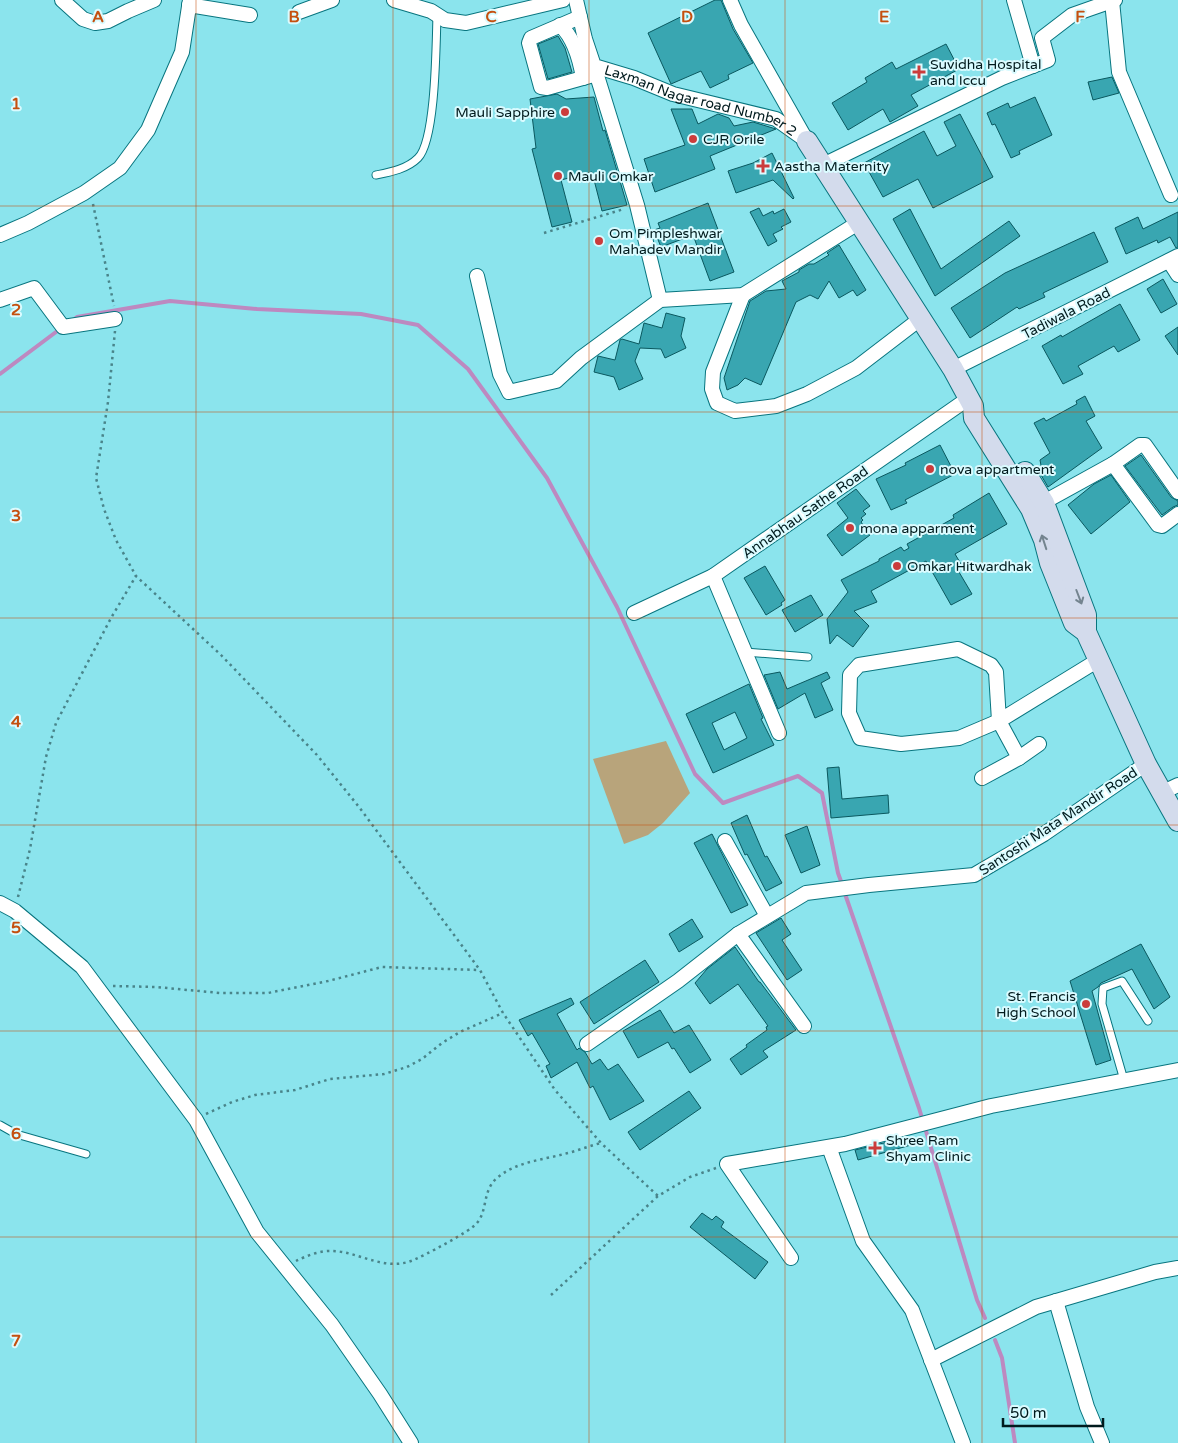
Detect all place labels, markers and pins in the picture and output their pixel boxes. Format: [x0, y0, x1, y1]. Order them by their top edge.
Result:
place label: Suvidha Hospital and Iccu [930, 56, 1041, 89]
marker: Suvidha Hospital and Iccu [912, 65, 926, 79]
place label: Mauli Sapphire [455, 104, 555, 121]
marker: Mauli Sapphire [559, 106, 571, 118]
place label: CJR Orile [703, 131, 764, 148]
marker: CJR Orile [687, 133, 699, 145]
place label: Aastha Maternity [774, 158, 889, 175]
marker: Aastha Maternity [756, 159, 770, 173]
place label: Mauli Omkar [568, 168, 654, 185]
marker: Mauli Omkar [552, 170, 564, 182]
place label: Om Pimpleshwar Mahadev Mandir [609, 225, 723, 258]
marker: Om Pimpleshwar Mahadev Mandir [593, 235, 605, 247]
place label: nova appartment [940, 461, 1055, 478]
marker: nova appartment [924, 463, 936, 475]
place label: mona apparment [860, 520, 975, 537]
marker: mona apparment [844, 522, 856, 534]
place label: Omkar Hitwardhak [907, 558, 1032, 575]
marker: Omkar Hitwardhak [891, 560, 903, 572]
place label: St. Francis High School [996, 988, 1076, 1021]
marker: St. Francis High School [1080, 998, 1092, 1010]
place label: Shree Ram Shyam Clinic [886, 1132, 971, 1165]
marker: Shree Ram Shyam Clinic [868, 1141, 882, 1155]

